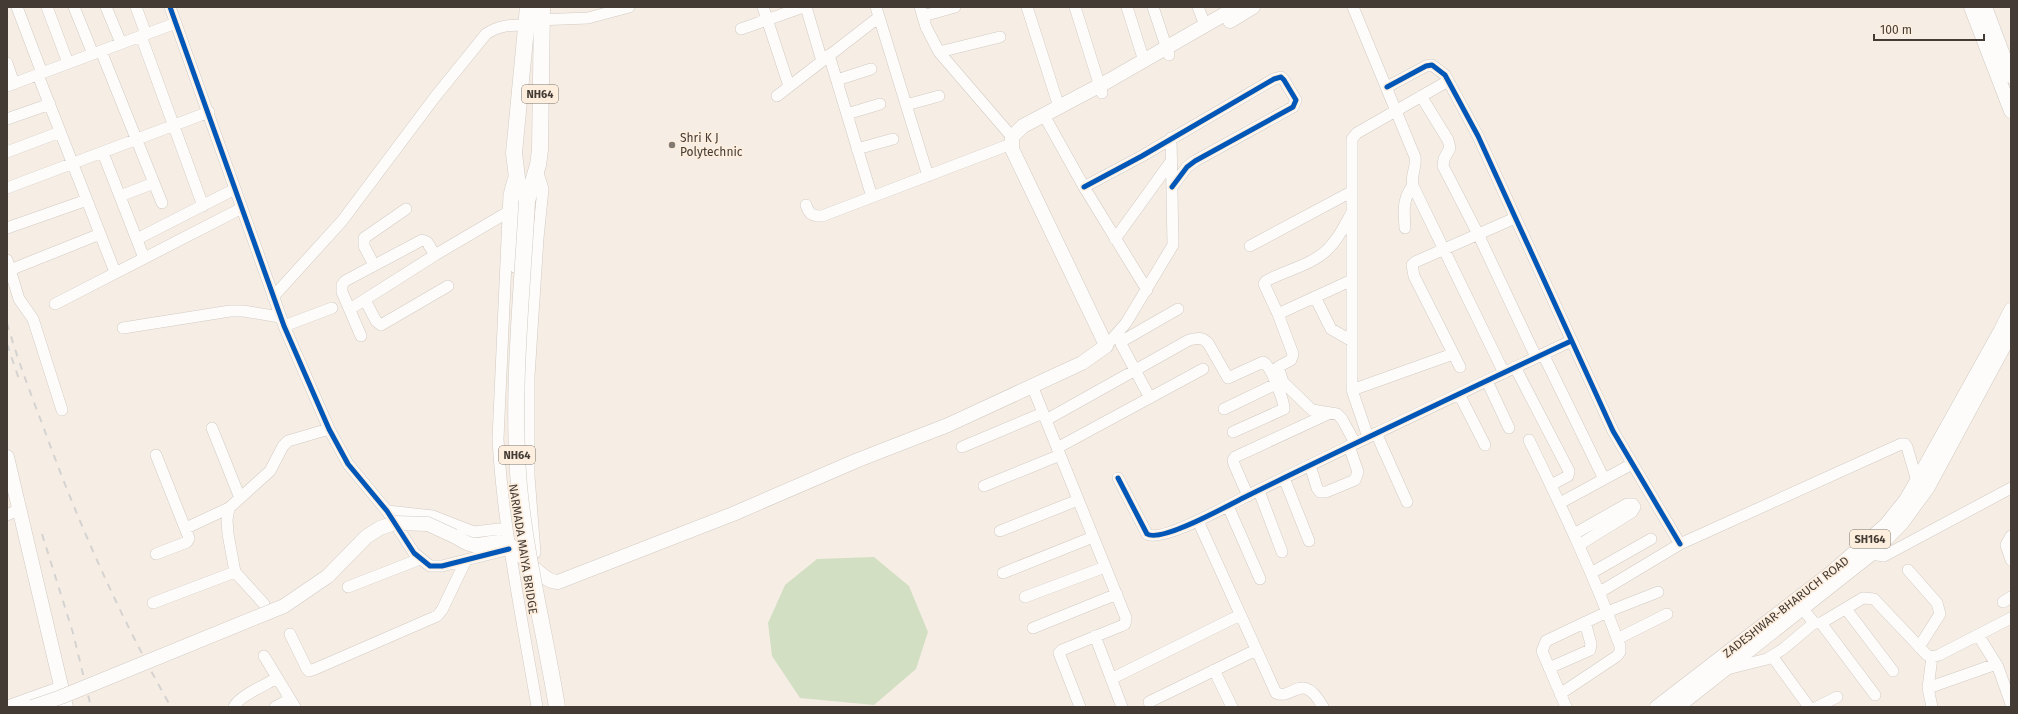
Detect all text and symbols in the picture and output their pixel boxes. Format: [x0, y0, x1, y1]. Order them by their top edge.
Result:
scale bar [1874, 16, 1984, 42]
text: 100 m [1880, 23, 1912, 37]
road number: NH64 [522, 85, 558, 103]
place label: Shri K J Polytechnic [680, 131, 743, 159]
marker: Shri K J Polytechnic [667, 140, 677, 150]
road number: NH64 [499, 446, 535, 464]
street label: NARMADA MAIYA BRIDGE [506, 483, 540, 615]
road number: SH164 [1850, 530, 1890, 548]
street label: ZADESHWAR-BHARUCH ROAD [1720, 553, 1852, 661]

